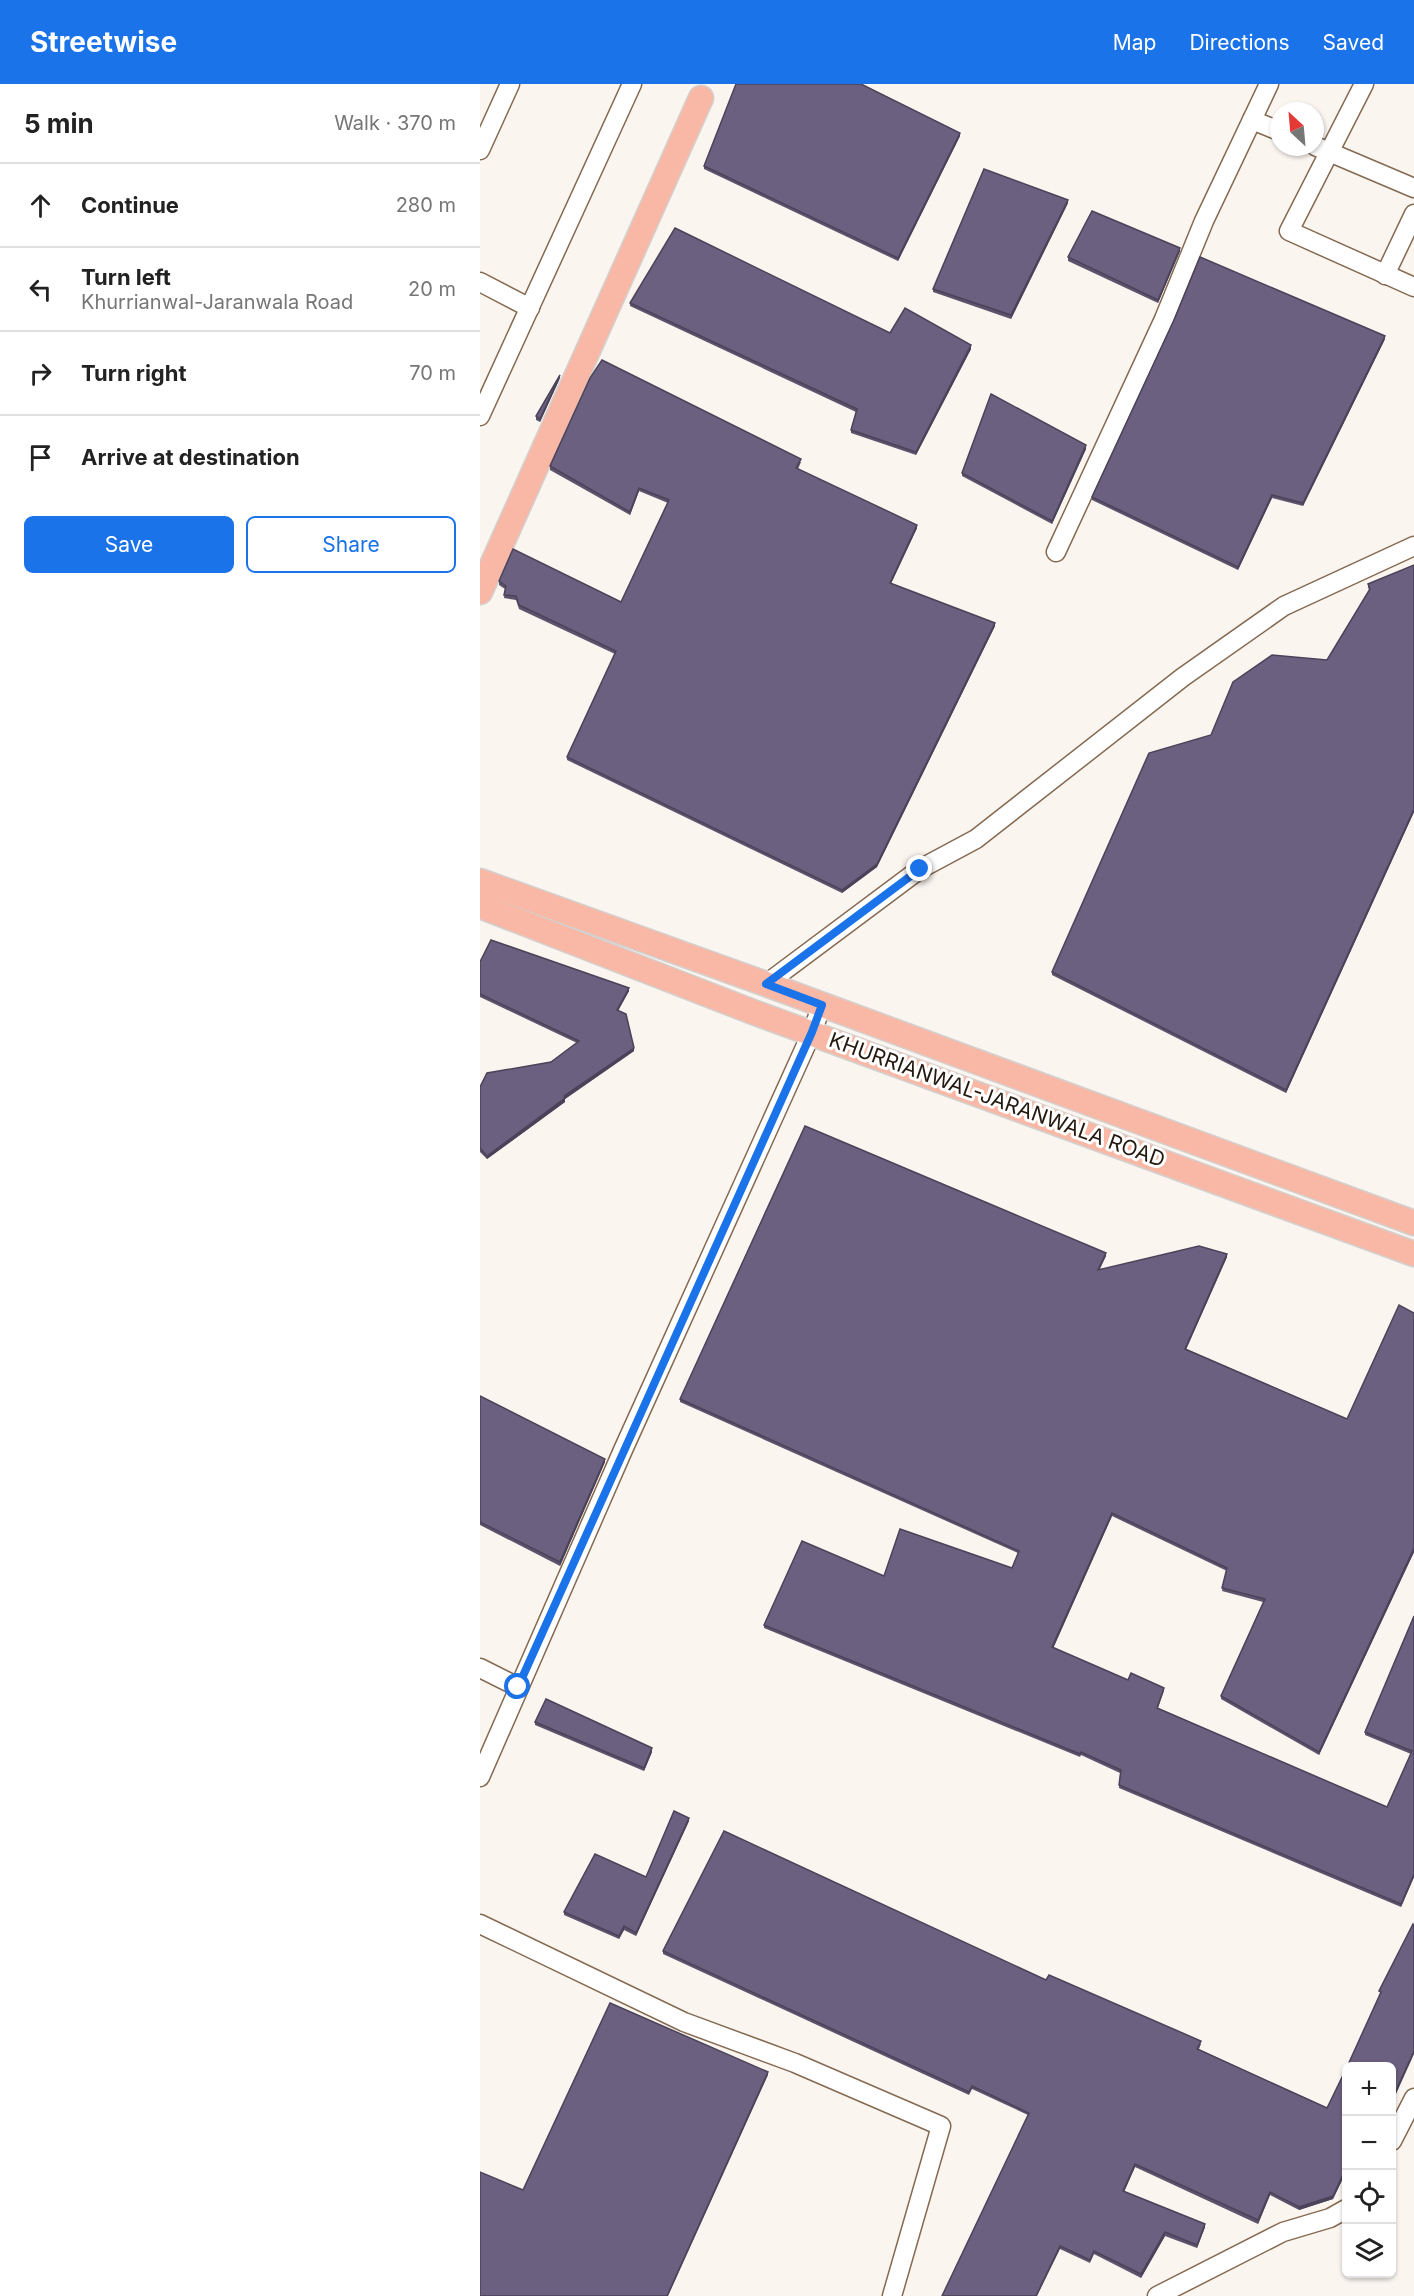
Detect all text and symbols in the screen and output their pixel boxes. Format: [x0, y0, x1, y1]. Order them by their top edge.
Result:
text: Streetwise [30, 25, 177, 59]
text: Map [1113, 30, 1156, 55]
text: Directions [1189, 30, 1290, 55]
text: Saved [1323, 30, 1384, 55]
north arrow [1270, 102, 1324, 156]
text: 5 min [24, 108, 94, 139]
text: Walk · 370 m [334, 111, 456, 135]
icon: ahead [24, 189, 57, 222]
text: Continue [81, 192, 179, 218]
text: 280 m [396, 193, 456, 217]
text: Turn left [81, 264, 171, 290]
icon: left [24, 273, 57, 306]
text: 20 m [408, 277, 456, 301]
text: Khurrianwal-Jaranwala Road [81, 290, 353, 314]
icon: right [24, 357, 57, 390]
text: Turn right [81, 360, 187, 386]
text: 70 m [409, 361, 456, 385]
icon: arrive [24, 441, 57, 474]
text: Arrive at destination [81, 444, 300, 470]
button: Save [24, 516, 234, 573]
button: Share [246, 516, 456, 573]
route end [906, 855, 932, 881]
street label: KHURRIANWAL-JARANWALA ROAD [826, 1027, 1169, 1172]
route start [504, 1673, 530, 1699]
map controls [1342, 2062, 1396, 2278]
button: + [1342, 2062, 1396, 2116]
button: − [1342, 2116, 1396, 2170]
button: locate [1342, 2170, 1396, 2224]
button: layers [1342, 2224, 1396, 2278]

